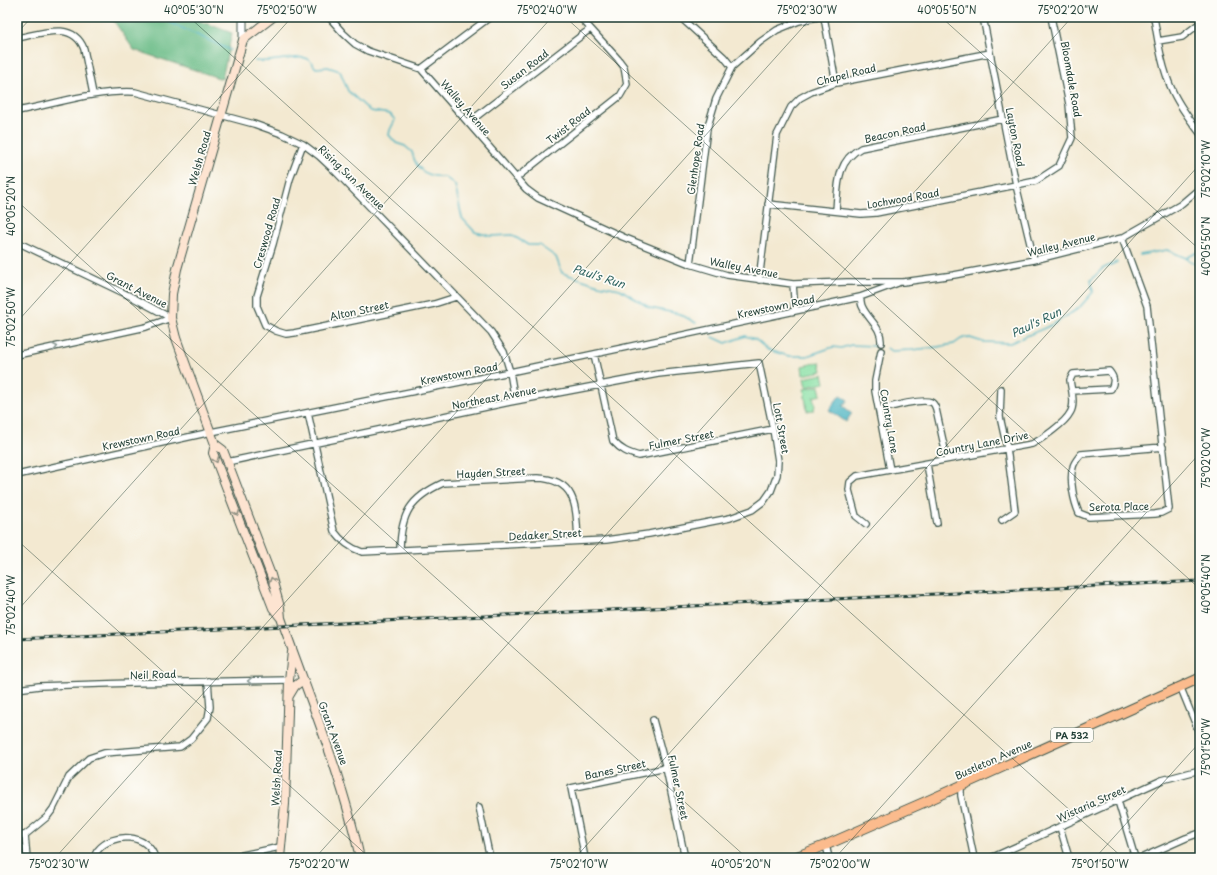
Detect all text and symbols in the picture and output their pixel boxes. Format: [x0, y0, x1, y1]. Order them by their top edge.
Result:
text: 40°05'30"N [164, 2, 224, 17]
text: 75°02'50"W [257, 2, 318, 17]
text: 75°02'40"W [517, 2, 578, 17]
text: 75°02'30"W [777, 2, 838, 17]
text: 40°05'50"N [917, 2, 977, 17]
text: 75°02'20"W [1038, 2, 1099, 17]
street label: Bloomdale Road [1058, 40, 1086, 118]
street label: Susan Road [497, 45, 551, 93]
street label: Chapel Road [815, 59, 878, 89]
street label: Walley Avenue [437, 76, 495, 139]
street label: Twist Road [543, 103, 594, 147]
street label: Layton Road [1002, 106, 1029, 168]
street label: Beacon Road [863, 118, 927, 146]
street label: Glenhope Road [683, 122, 707, 196]
street label: Welsh Road [184, 129, 214, 187]
text: 75°02'10"W [1198, 139, 1213, 198]
street label: Rising Sun Avenue [315, 141, 389, 213]
text: 40°05'20"N [3, 176, 18, 236]
street label: Lochwood Road [866, 184, 941, 212]
street label: Creswood Road [249, 195, 283, 270]
text: 40°05'50"N [1198, 216, 1213, 276]
street label: Walley Avenue [1025, 228, 1097, 260]
street label: Walley Avenue [708, 253, 780, 281]
water label: Paul's Run [571, 260, 629, 293]
street label: Grant Avenue [104, 267, 171, 311]
text: 75°02'50"W [3, 286, 18, 347]
street label: Krewstown Road [736, 290, 816, 322]
street label: Alton Street [328, 296, 390, 324]
water label: Paul's Run [1008, 302, 1065, 341]
one-way arrow [52, 343, 58, 351]
street label: Krewstown Road [419, 358, 499, 388]
street label: Northeast Avenue [450, 381, 538, 413]
street label: Country Lane [876, 388, 903, 455]
street label: Lott Street [770, 401, 794, 455]
street label: Krewstown Road [101, 422, 181, 454]
street label: Fulmer Street [647, 425, 715, 453]
street label: Country Lane Drive [934, 427, 1030, 460]
text: 75°02'00"W [1198, 427, 1213, 488]
one-way arrow [211, 457, 219, 464]
street label: Hayden Street [456, 463, 526, 482]
street label: Serota Place [1089, 498, 1149, 514]
one-way arrow [232, 510, 240, 517]
street label: Dedaker Street [508, 525, 582, 543]
text: 40°05'40"N [1198, 554, 1213, 614]
text: 75°02'40"W [3, 574, 18, 635]
one-way arrow [268, 577, 277, 584]
street label: Neil Road [130, 666, 177, 682]
one-way arrow [247, 677, 253, 685]
street label: Grant Avenue [316, 699, 353, 768]
text: 75°01'50"W [1198, 717, 1213, 776]
road number: PA 532 [1051, 728, 1093, 742]
street label: Bustleton Avenue [952, 735, 1034, 783]
street label: Welsh Road [267, 749, 285, 806]
street label: Fulmer Street [665, 753, 693, 821]
street label: Banes Street [583, 755, 647, 783]
street label: Wistaria Street [1054, 781, 1128, 825]
text: 75°02'30"W [29, 856, 90, 871]
text: 75°02'20"W [289, 856, 350, 871]
text: 75°02'10"W [550, 856, 609, 871]
text: 40°05'20"N [711, 856, 771, 871]
text: 75°02'00"W [810, 856, 871, 871]
text: 75°01'50"W [1071, 856, 1130, 871]

